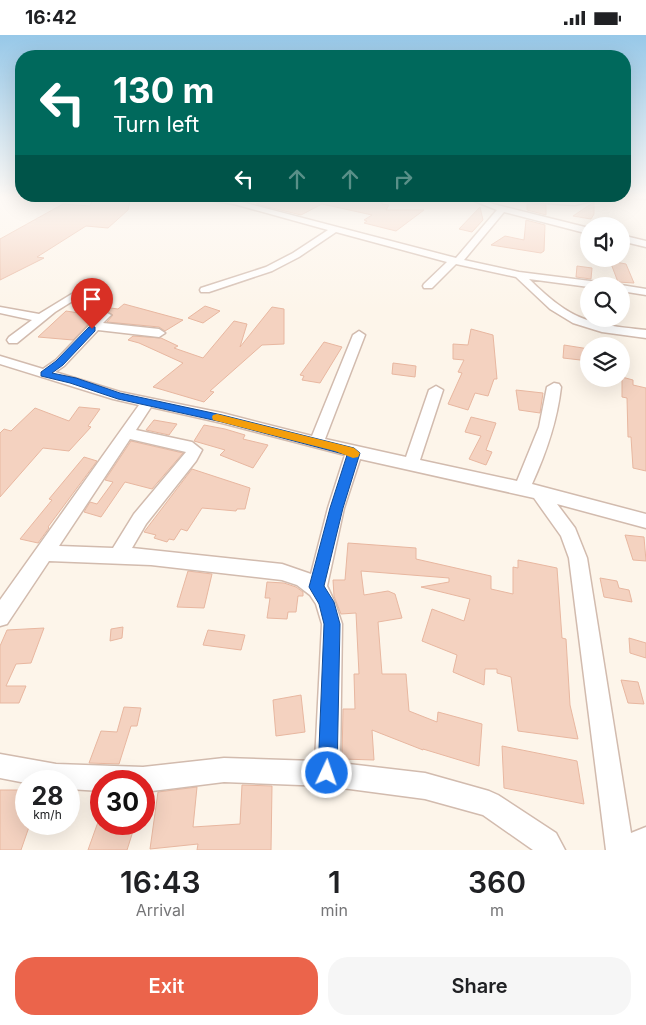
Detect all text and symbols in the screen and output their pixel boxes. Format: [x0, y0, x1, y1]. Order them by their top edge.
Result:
text: 16:42 [25, 6, 77, 29]
text: 130 m [113, 69, 215, 111]
icon: left [30, 70, 95, 135]
text: Turn left [113, 111, 199, 137]
icon: left [230, 165, 258, 193]
icon: ahead [283, 165, 311, 193]
icon: ahead [336, 165, 364, 193]
icon: right [389, 165, 417, 193]
map controls [580, 217, 630, 387]
button: sound [580, 217, 630, 267]
button: search [580, 277, 630, 327]
pin [71, 278, 113, 329]
icon: arrive [78, 285, 106, 313]
button: layers [580, 337, 630, 387]
position arrow [300, 746, 352, 798]
speed limit sign: 30 [90, 770, 155, 835]
text: 28 [31, 781, 64, 811]
text: km/h [33, 807, 62, 822]
text: 16:43 [120, 864, 201, 900]
text: 1 [328, 864, 341, 900]
text: 360 [468, 864, 526, 900]
text: Arrival [136, 900, 185, 920]
text: min [321, 900, 348, 920]
text: m [490, 900, 504, 920]
button: Exit [15, 957, 318, 1015]
button: Share [328, 957, 631, 1015]

